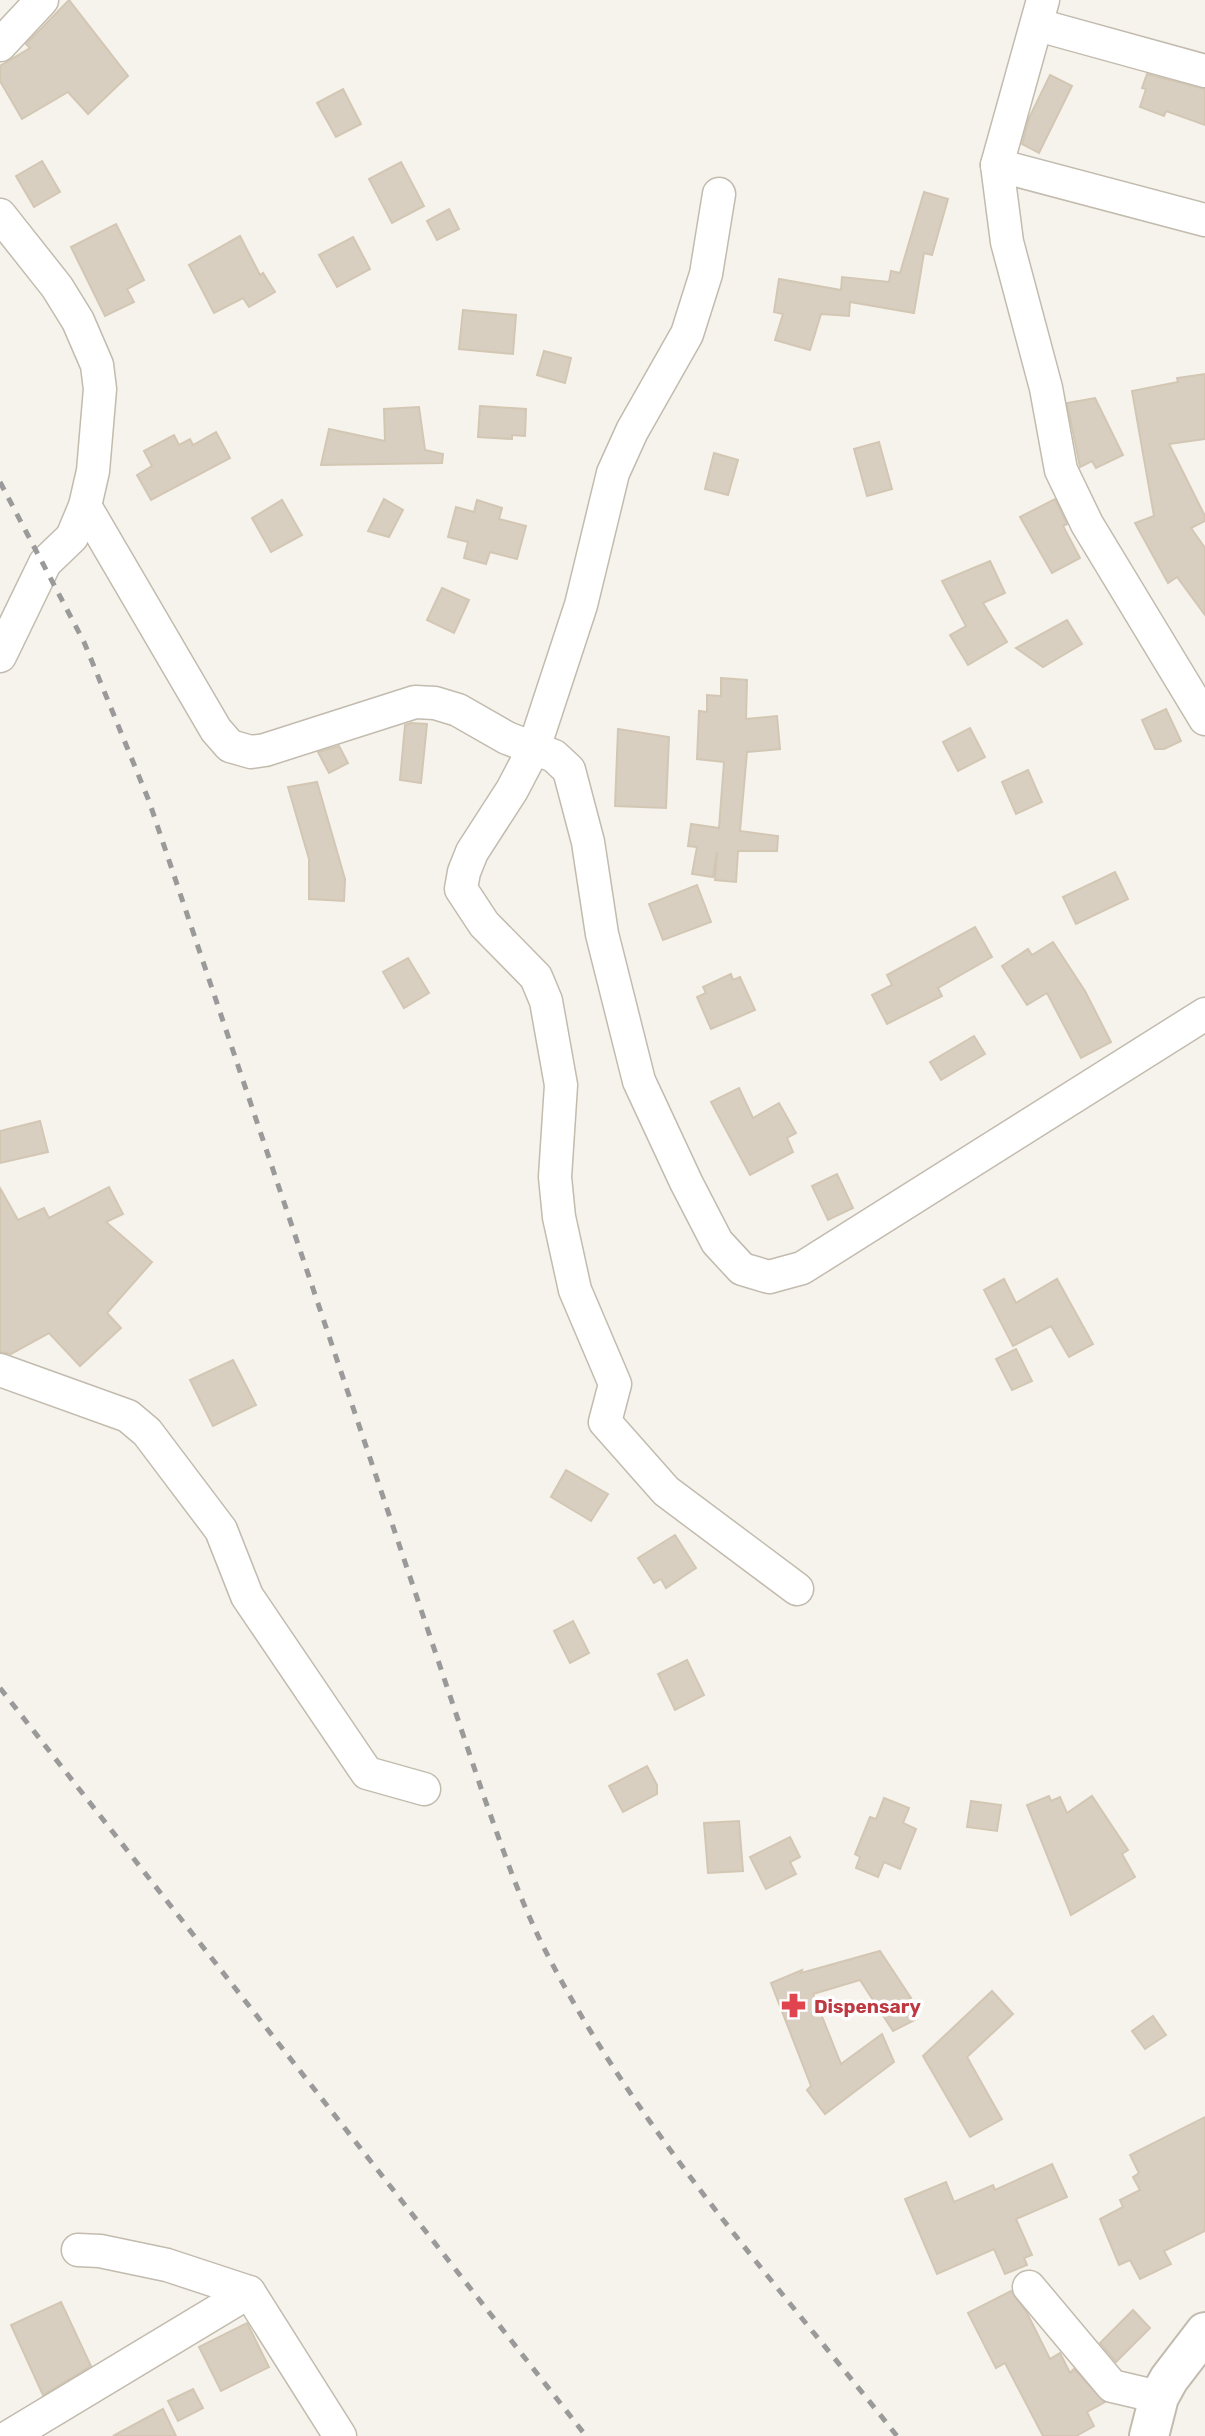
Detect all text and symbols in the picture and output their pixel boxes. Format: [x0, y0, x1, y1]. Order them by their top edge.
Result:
pharmacy icon: Dispensary [780, 1992, 808, 2020]
place label: Dispensary [814, 1995, 921, 2018]

